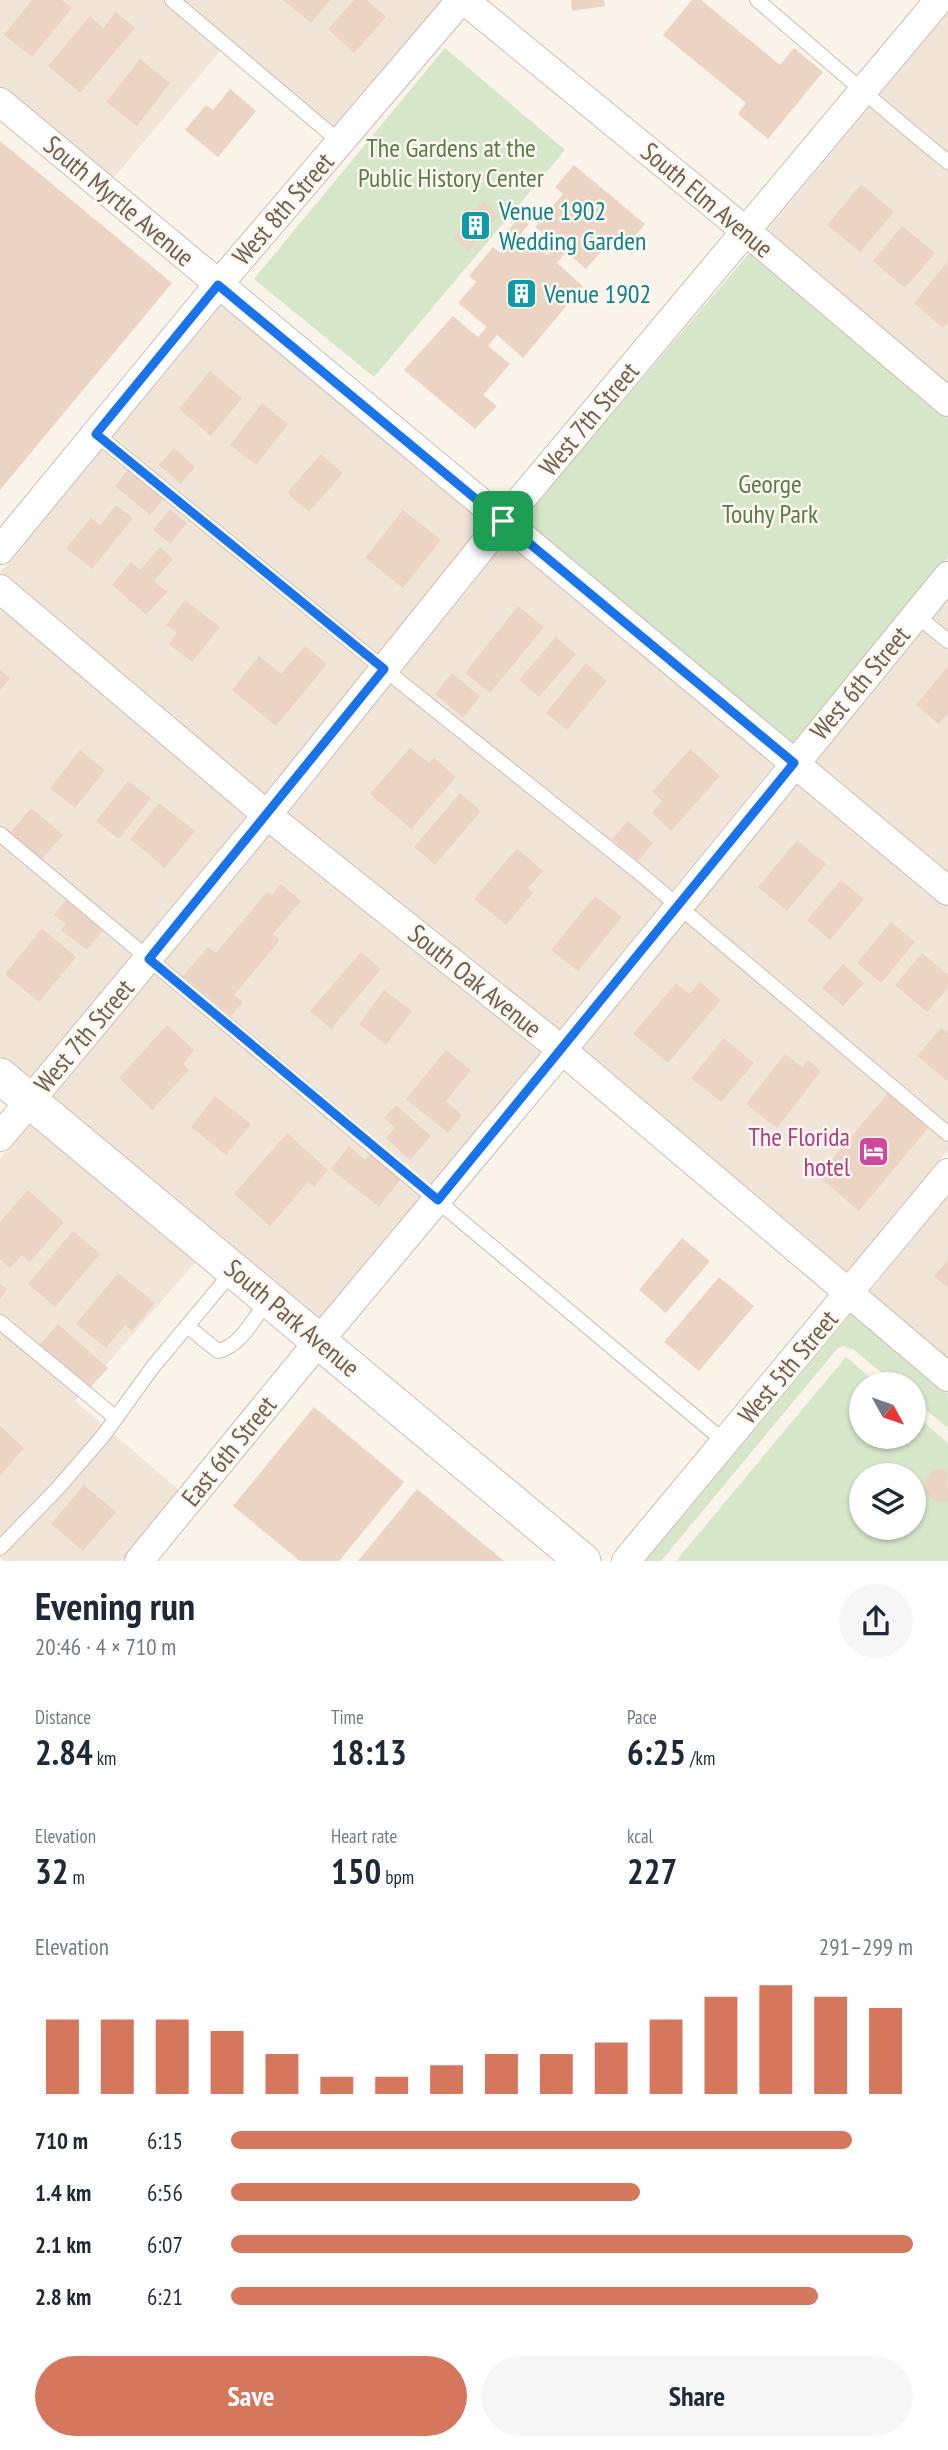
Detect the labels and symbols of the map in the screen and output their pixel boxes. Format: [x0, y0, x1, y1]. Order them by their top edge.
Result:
street label: South Myrtle Avenue [37, 128, 201, 273]
park label: The Gardens at the Public History Center [358, 131, 544, 194]
street label: South Elm Avenue [634, 135, 780, 264]
street label: West 8th Street [225, 146, 340, 272]
place label: Venue 1902 Wedding Garden [498, 194, 646, 257]
building icon: Venue 1902 Wedding Garden [459, 209, 493, 243]
building icon: Venue 1902 [504, 277, 538, 311]
place label: Venue 1902 [543, 277, 651, 310]
street label: West 7th Street [532, 355, 646, 482]
park label: George Touhy Park [722, 467, 818, 530]
pin [473, 491, 533, 551]
street label: West 6th Street [803, 619, 917, 746]
street label: South Oak Avenue [402, 917, 549, 1045]
street label: West 7th Street [27, 972, 141, 1099]
place label: The Florida hotel [748, 1120, 850, 1183]
hotel icon: The Florida hotel [856, 1135, 890, 1169]
street label: South Park Avenue [218, 1252, 367, 1384]
street label: West 5th Street [731, 1303, 845, 1430]
north arrow [849, 1372, 926, 1449]
street label: East 6th Street [174, 1389, 283, 1513]

